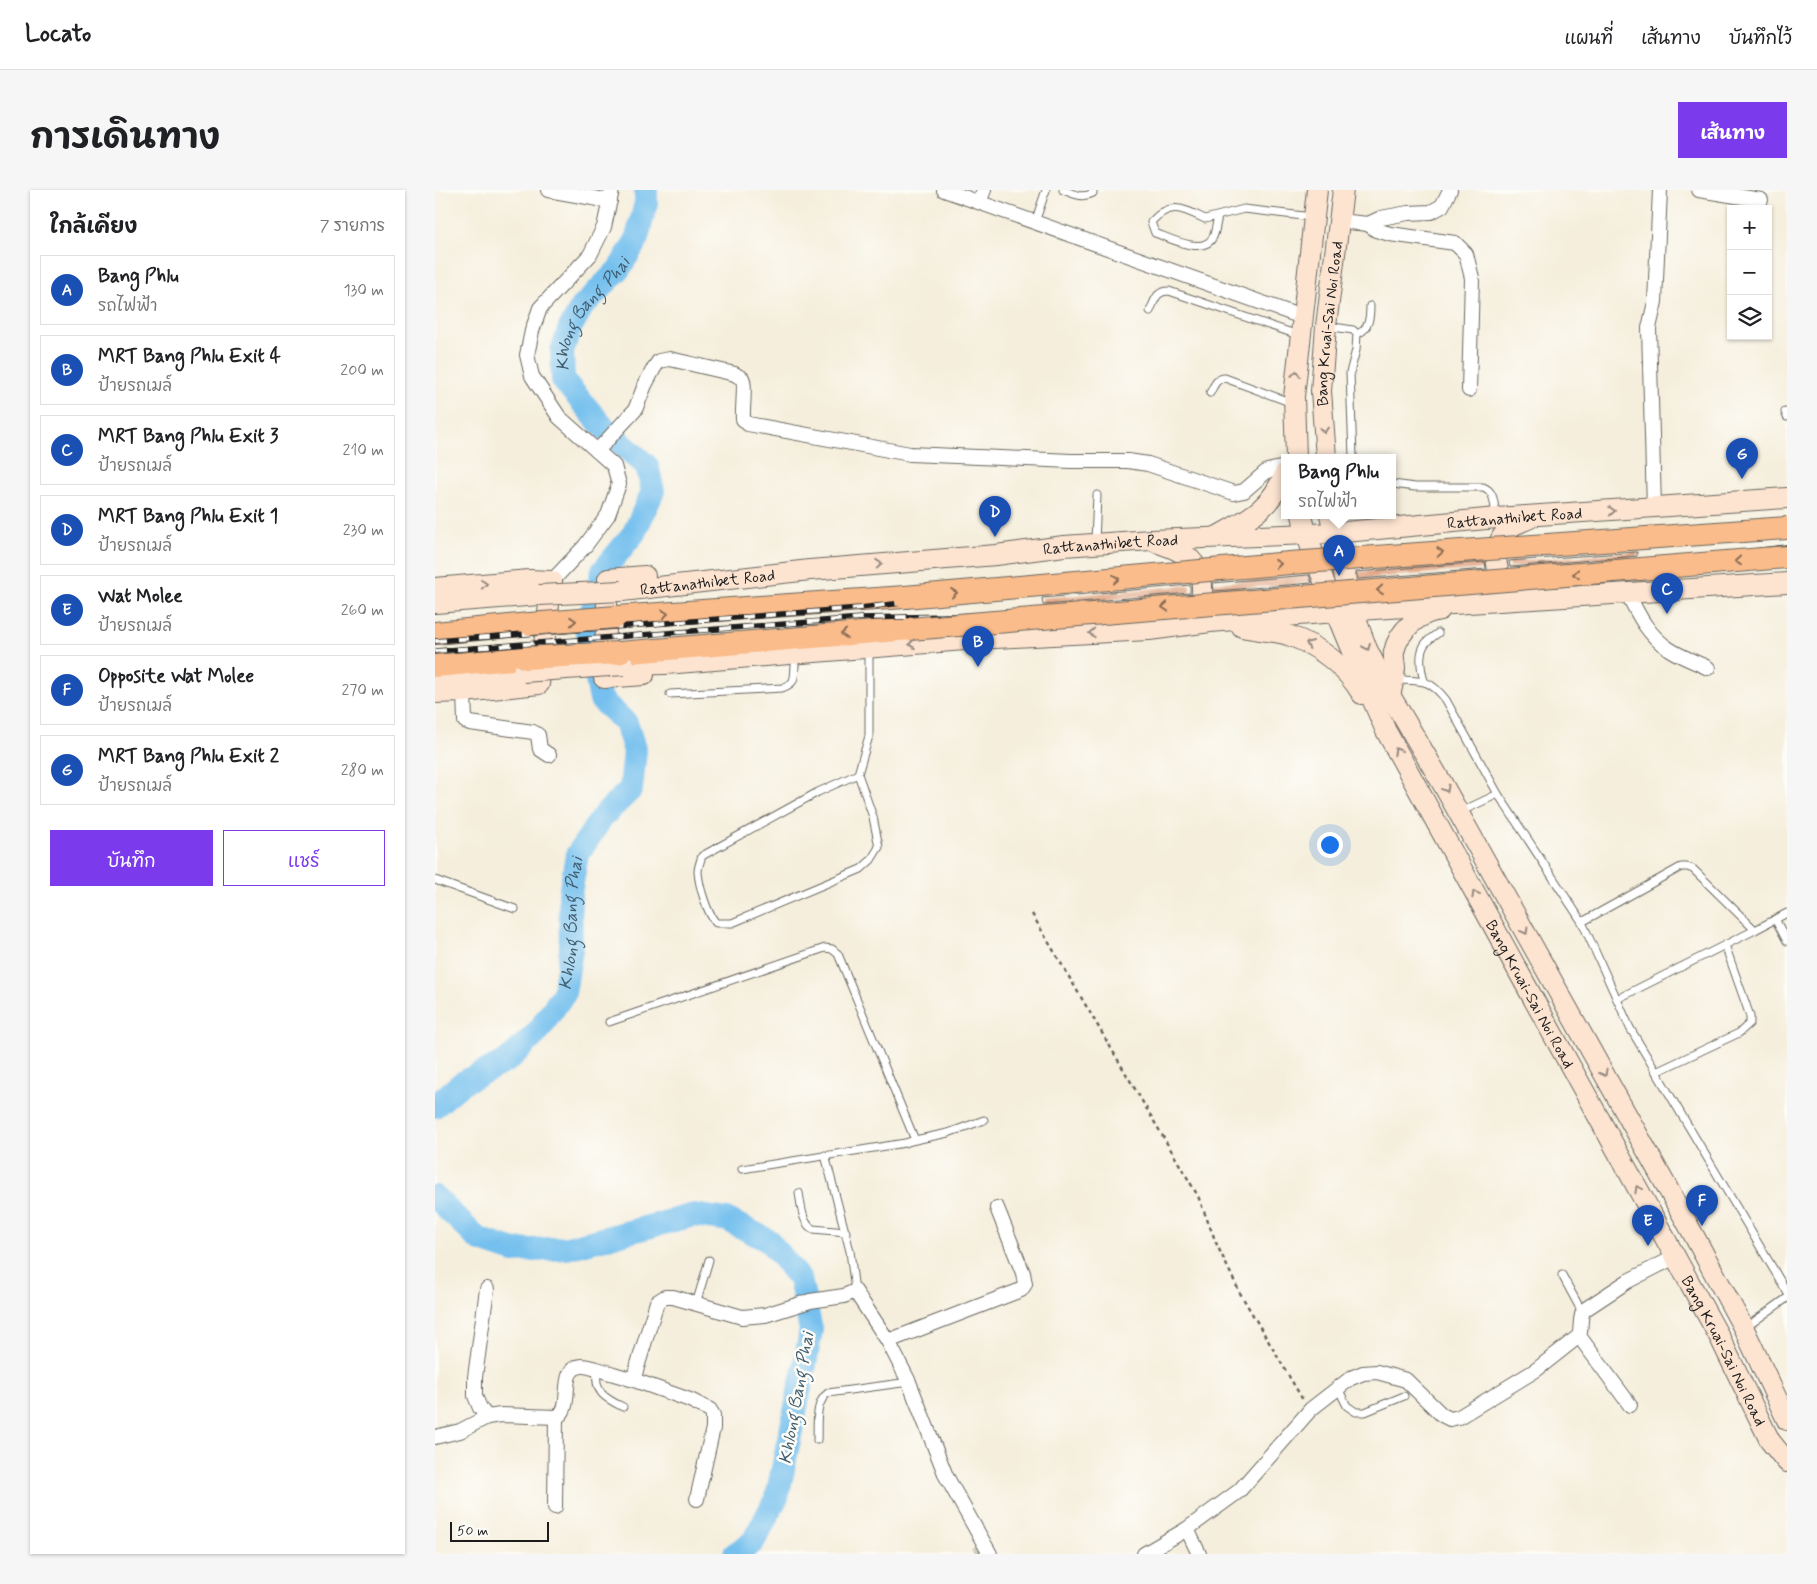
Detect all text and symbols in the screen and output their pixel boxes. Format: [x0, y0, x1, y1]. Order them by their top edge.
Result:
text: Locato [25, 19, 91, 50]
text: แผนที่ [1565, 27, 1613, 51]
text: เส้นทาง [1641, 27, 1701, 51]
text: บันทึกไว้ [1729, 27, 1792, 51]
button: เส้นทาง [1678, 102, 1787, 158]
text: การเดินทาง [30, 115, 220, 161]
map controls [1727, 205, 1772, 340]
button: + [1727, 205, 1772, 250]
text: ใกล้เคียง [50, 213, 137, 241]
text: 7 รายการ [320, 216, 385, 237]
street label: Bang Kruai-Sai Noi Road [1312, 240, 1349, 407]
button: − [1727, 250, 1772, 295]
water label: Khlong Bang Phai [551, 252, 637, 371]
text: Bang Phlu [98, 264, 179, 289]
text: A [62, 280, 72, 301]
text: 130 m [343, 280, 384, 301]
button: layers [1727, 295, 1772, 340]
text: รถไฟฟ้า [98, 296, 157, 317]
text: MRT Bang Phlu Exit 4 [98, 344, 281, 369]
text: B [62, 360, 72, 381]
text: 200 m [340, 360, 384, 381]
one-way arrow [1290, 369, 1301, 377]
text: ป้ายรถเมล์ [98, 376, 172, 397]
text: MRT Bang Phlu Exit 3 [98, 424, 278, 449]
one-way arrow [1318, 426, 1329, 434]
pin: G [1726, 438, 1758, 479]
text: C [61, 440, 73, 461]
text: 210 m [343, 440, 384, 461]
popup [1281, 454, 1396, 519]
text: ป้ายรถเมล์ [98, 456, 172, 477]
text: Bang Phlu [1298, 460, 1379, 485]
text: รถไฟฟ้า [1298, 492, 1358, 513]
pin: D [979, 496, 1011, 537]
street label: Rattanathibet Road [1446, 503, 1583, 535]
text: MRT Bang Phlu Exit 1 [98, 504, 278, 529]
one-way arrow [1608, 506, 1616, 517]
text: D [61, 520, 73, 541]
text: 230 m [343, 520, 384, 541]
street label: Rattanathibet Road [1042, 530, 1179, 561]
pin: A [1323, 535, 1355, 576]
text: ป้ายรถเมล์ [98, 536, 172, 557]
one-way arrow [1436, 547, 1444, 558]
one-way arrow [1734, 555, 1742, 566]
one-way arrow [876, 559, 884, 570]
one-way arrow [1274, 559, 1282, 570]
street label: Rattanathibet Road [639, 565, 776, 601]
one-way arrow [1572, 568, 1580, 579]
pin: C [1651, 573, 1683, 614]
one-way arrow [1112, 574, 1120, 585]
one-way arrow [480, 578, 488, 589]
text: Wat Molee [98, 584, 183, 609]
one-way arrow [1375, 584, 1383, 595]
one-way arrow [950, 587, 958, 598]
text: E [62, 600, 72, 621]
text: 260 m [341, 600, 384, 621]
one-way arrow [1161, 601, 1169, 612]
one-way arrow [661, 609, 669, 620]
one-way arrow [569, 615, 577, 626]
text: ป้ายรถเมล์ [98, 616, 172, 637]
pin: B [962, 626, 994, 667]
one-way arrow [1088, 627, 1096, 638]
one-way arrow [840, 628, 848, 639]
one-way arrow [908, 638, 916, 649]
one-way arrow [1305, 641, 1314, 651]
one-way arrow [1361, 642, 1371, 651]
text: Opposite Wat Molee [98, 664, 254, 689]
text: F [63, 680, 71, 701]
text: 270 m [341, 680, 384, 701]
text: ป้ายรถเมล์ [98, 696, 172, 717]
text: MRT Bang Phlu Exit 2 [98, 744, 279, 769]
one-way arrow [1393, 747, 1403, 756]
text: G [62, 760, 72, 781]
text: 280 m [341, 760, 384, 781]
text: ป้ายรถเมล์ [98, 776, 172, 797]
one-way arrow [1440, 784, 1450, 793]
button: บันทึก [50, 830, 213, 886]
button: แชร์ [223, 830, 385, 886]
your location [1317, 832, 1343, 858]
water label: Khlong Bang Phai [554, 853, 590, 992]
one-way arrow [1471, 890, 1481, 899]
street label: Bang Kruai-Sai Noi Road [1480, 917, 1579, 1072]
one-way arrow [1518, 926, 1528, 935]
one-way arrow [1597, 1068, 1607, 1077]
pin: F [1686, 1185, 1718, 1226]
one-way arrow [1634, 1186, 1644, 1195]
pin: E [1632, 1205, 1664, 1246]
street label: Bang Kruai-Sai Noi Road [1676, 1272, 1770, 1430]
water label: Khlong Bang Phai [774, 1329, 823, 1466]
scale bar [450, 1519, 549, 1542]
text: 50 m [457, 1522, 488, 1540]

